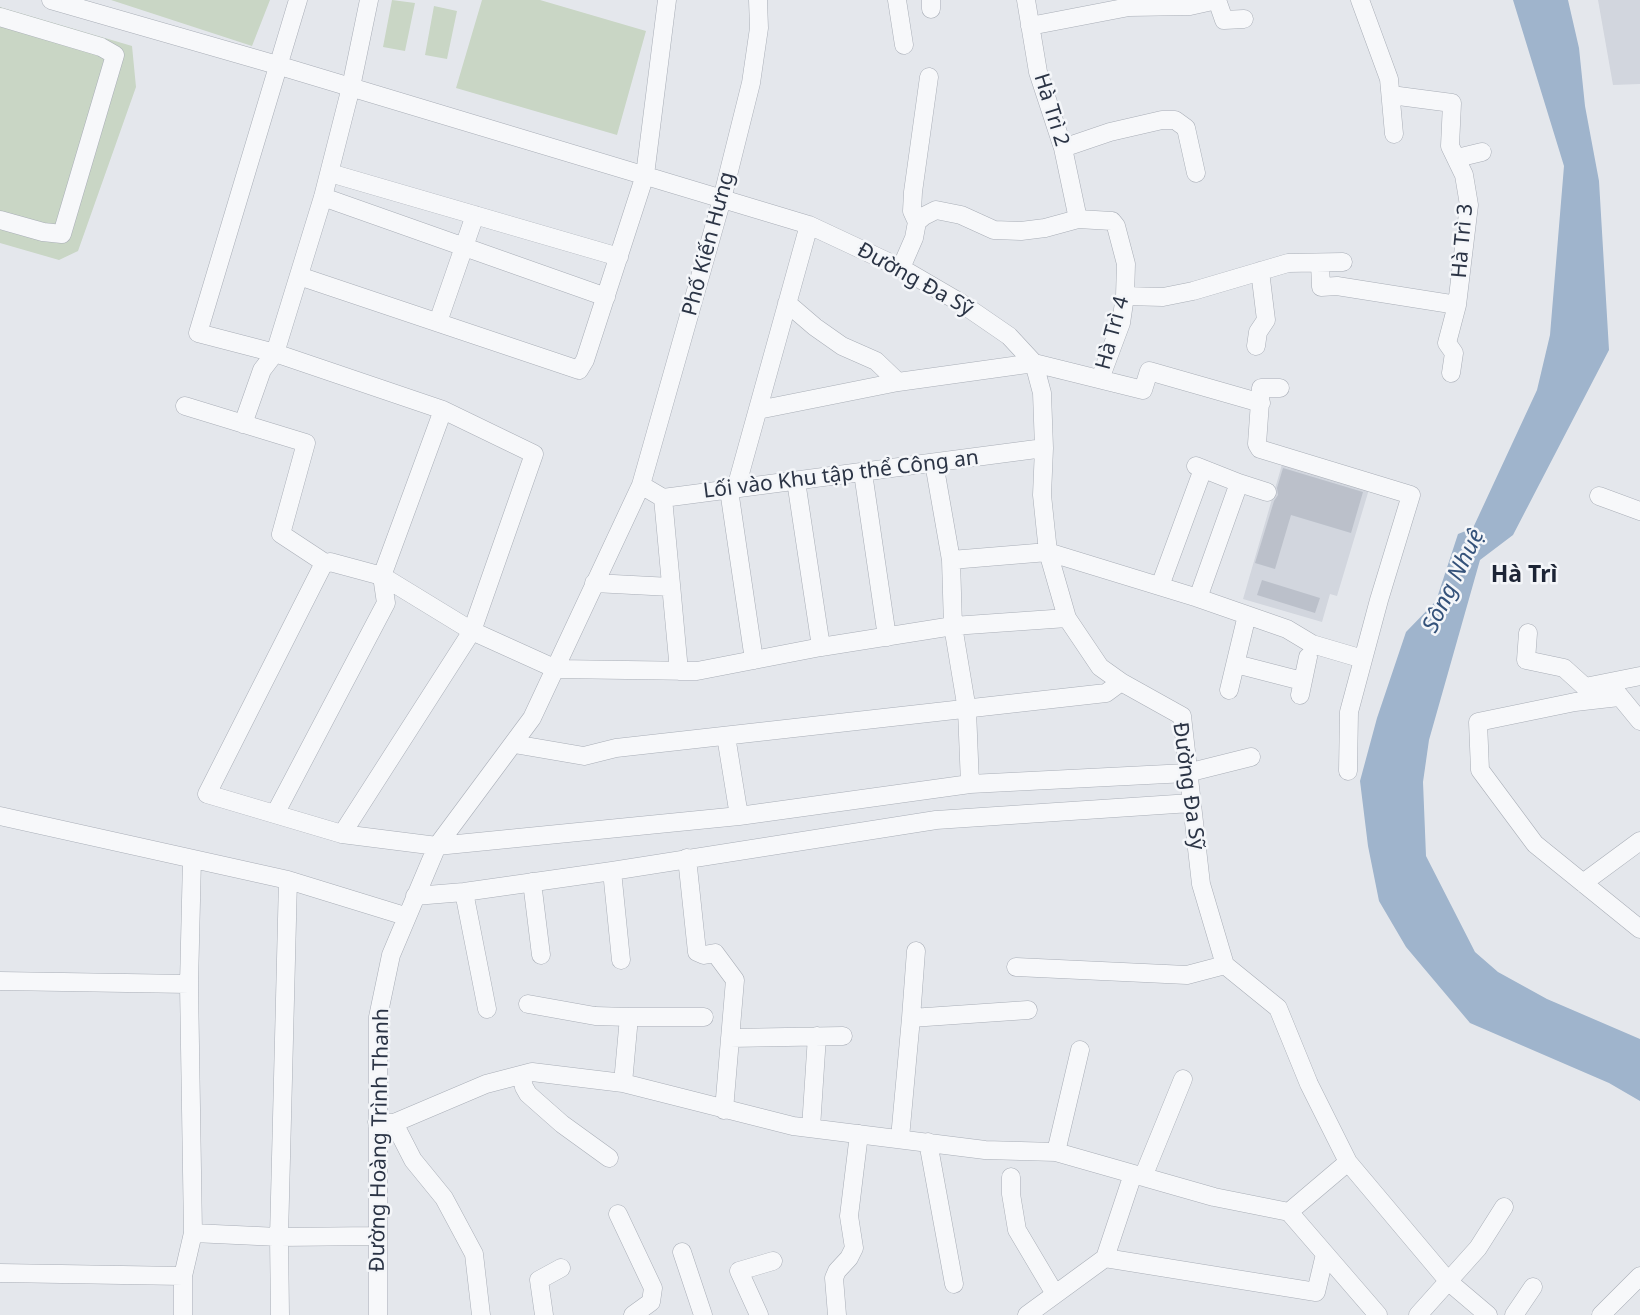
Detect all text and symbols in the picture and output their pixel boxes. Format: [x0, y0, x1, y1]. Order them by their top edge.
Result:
street label: Hà Trì 2 [1028, 70, 1074, 150]
street label: Phố Kiến Hưng [678, 169, 740, 319]
street label: Hà Trì 3 [1447, 203, 1479, 279]
street label: Đường Đa Sỹ [853, 238, 977, 322]
street label: Hà Trì 4 [1091, 294, 1135, 372]
street label: Lối vào Khu tập thể Công an [702, 446, 980, 504]
water label: Sông Nhuệ [1417, 525, 1491, 637]
district label: Hà Trì [1491, 561, 1557, 589]
street label: Đường Đa Sỹ [1167, 721, 1209, 851]
street label: Đường Hoàng Trình Thanh [365, 1008, 395, 1272]

